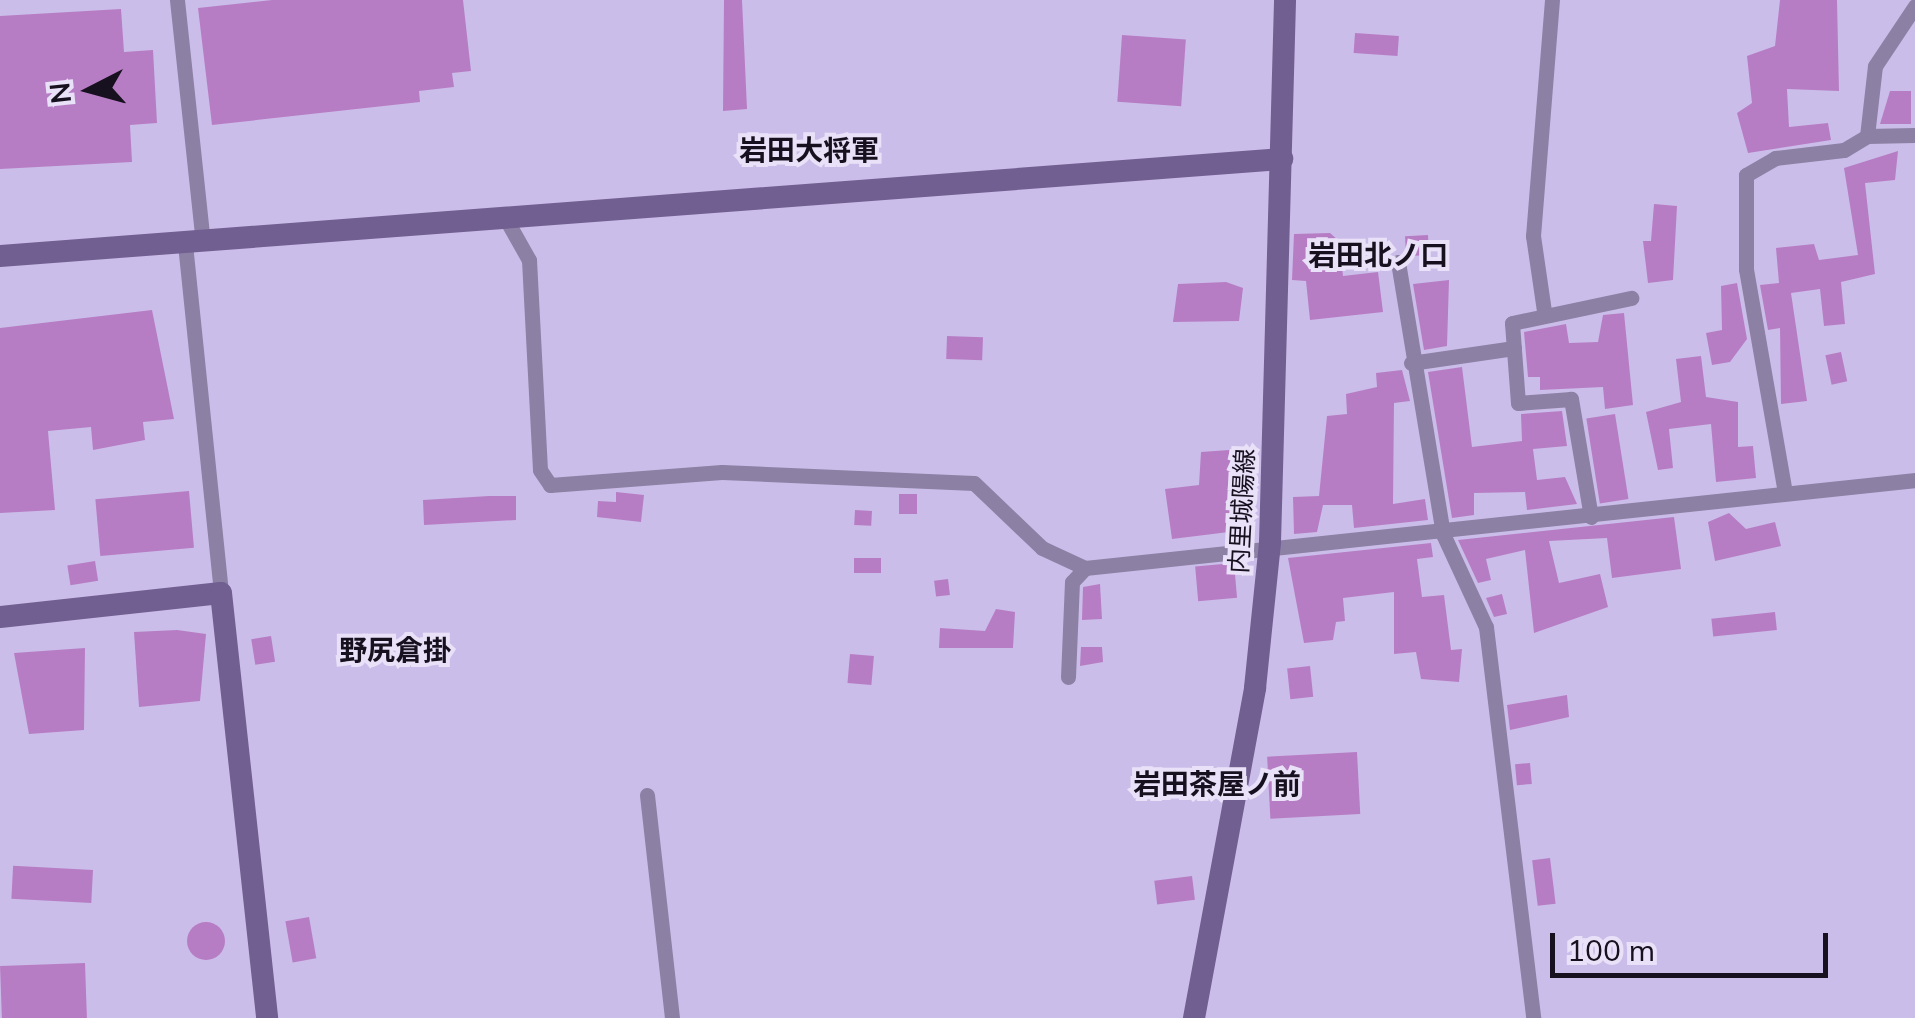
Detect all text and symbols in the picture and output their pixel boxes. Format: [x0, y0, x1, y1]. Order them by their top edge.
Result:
north arrow [40, 40, 140, 140]
text: N [41, 81, 78, 106]
district label: 岩田大将軍 [739, 133, 879, 167]
district label: 岩田北ノ口 [1308, 238, 1448, 272]
street label: 内里城陽線 [1224, 448, 1260, 574]
district label: 野尻倉掛 [339, 633, 451, 667]
district label: 岩田茶屋ノ前 [1133, 767, 1301, 801]
scale bar [1555, 913, 1832, 975]
text: 100 m [1567, 931, 1655, 969]

